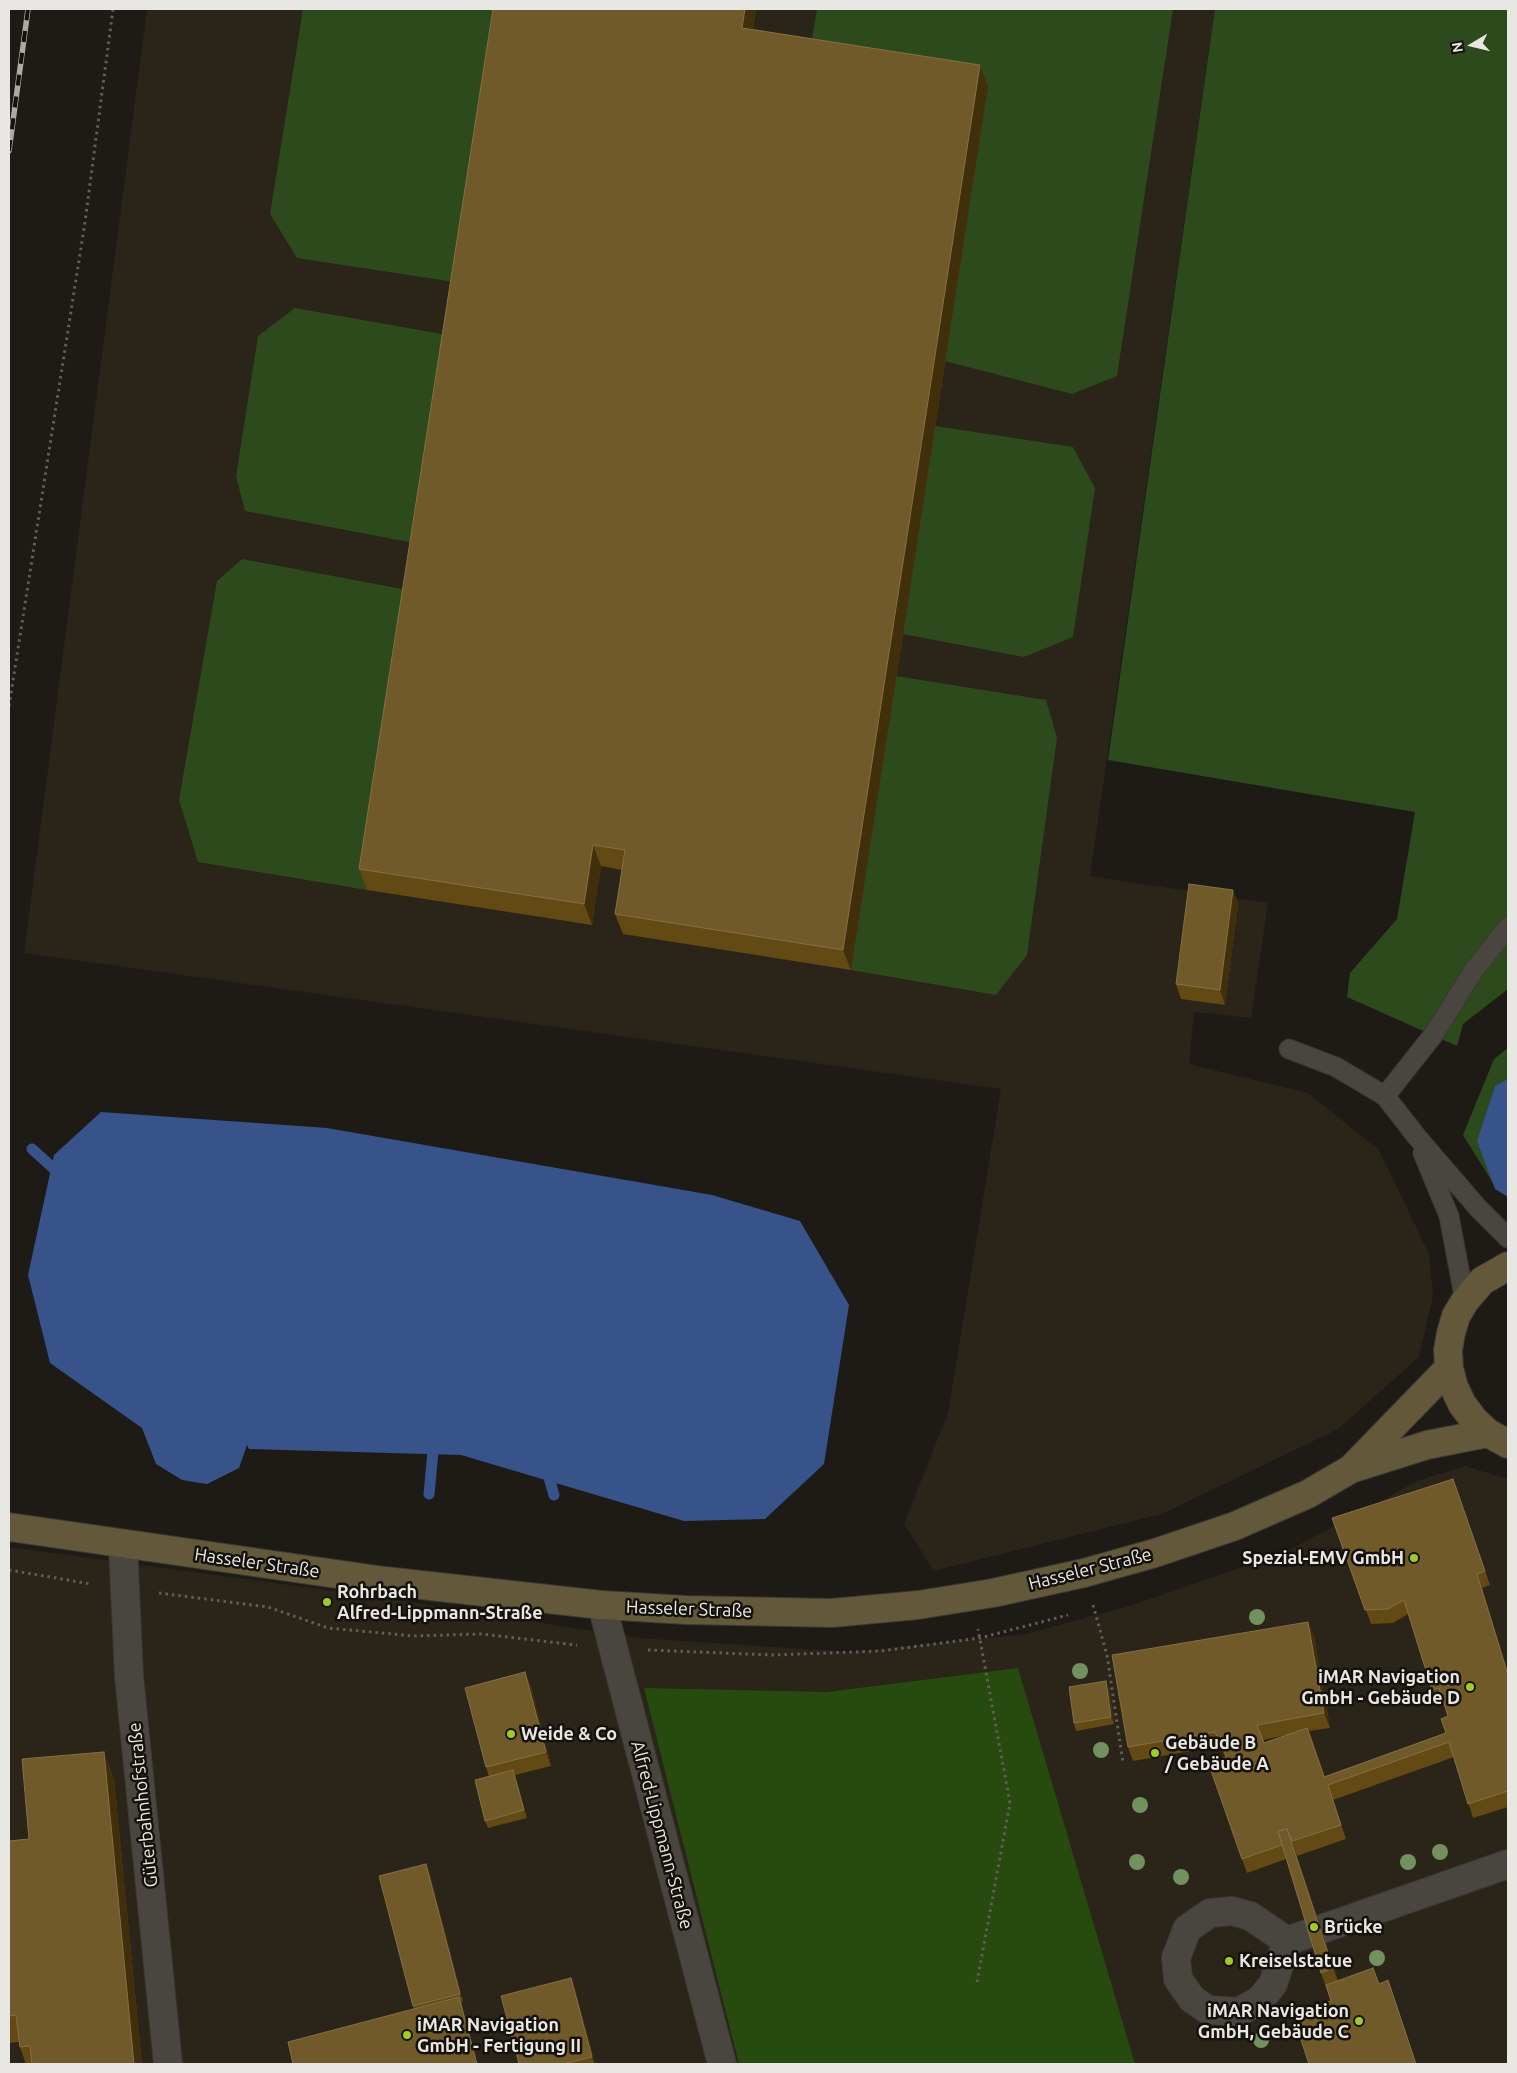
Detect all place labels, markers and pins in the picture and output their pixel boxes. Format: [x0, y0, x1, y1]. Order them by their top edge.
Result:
place label: Spezial-EMV GmbH [1242, 1547, 1404, 1569]
marker: Spezial-EMV GmbH [1408, 1552, 1420, 1564]
place label: Rohrbach Alfred-Lippmann-Straße [337, 1581, 543, 1624]
marker: Rohrbach Alfred-Lippmann-Straße [321, 1596, 333, 1608]
place label: iMAR Navigation GmbH - Gebäude D [1301, 1666, 1460, 1708]
marker: iMAR Navigation GmbH - Gebäude D [1464, 1681, 1476, 1693]
place label: Weide & Co [521, 1723, 617, 1745]
marker: Weide & Co [505, 1728, 517, 1740]
place label: Gebäude B / Gebäude A [1165, 1732, 1269, 1775]
marker: Gebäude B / Gebäude A [1149, 1747, 1161, 1759]
place label: Brücke [1324, 1916, 1383, 1938]
marker: Brücke [1308, 1921, 1320, 1933]
place label: Kreiselstatue [1239, 1950, 1352, 1972]
marker: Kreiselstatue [1223, 1955, 1235, 1967]
place label: iMAR Navigation GmbH, Gebäude C [1198, 2000, 1349, 2042]
place label: iMAR Navigation GmbH - Fertigung II [417, 2014, 581, 2056]
marker: iMAR Navigation GmbH, Gebäude C [1353, 2015, 1365, 2027]
marker: iMAR Navigation GmbH - Fertigung II [401, 2029, 413, 2041]

